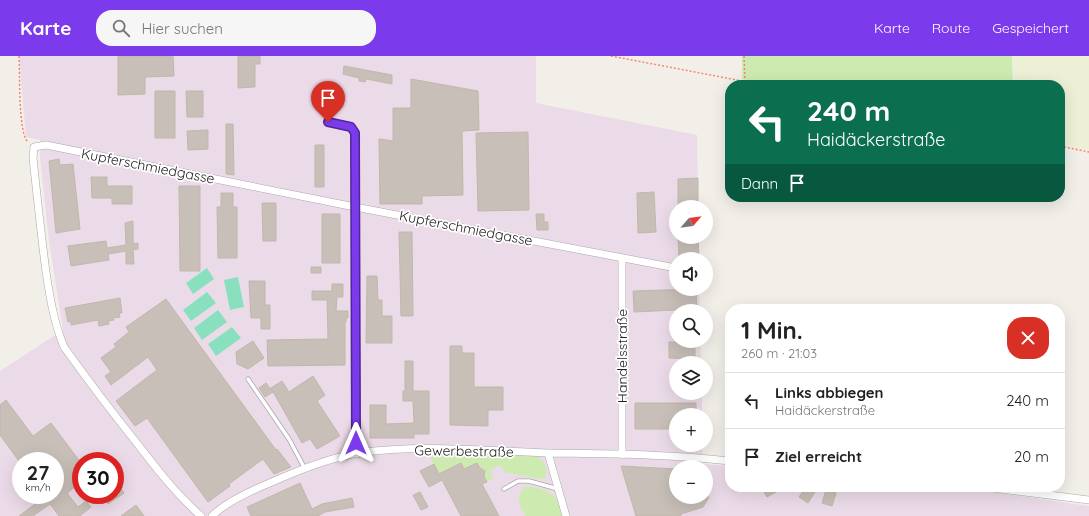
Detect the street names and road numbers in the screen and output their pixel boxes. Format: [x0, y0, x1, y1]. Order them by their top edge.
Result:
street label: Kupferschmiedgasse [80, 144, 216, 188]
street label: Kupferschmiedgasse [398, 206, 534, 250]
street label: Handelsstraße [613, 309, 631, 403]
street label: Gewerbestraße [414, 441, 514, 461]

